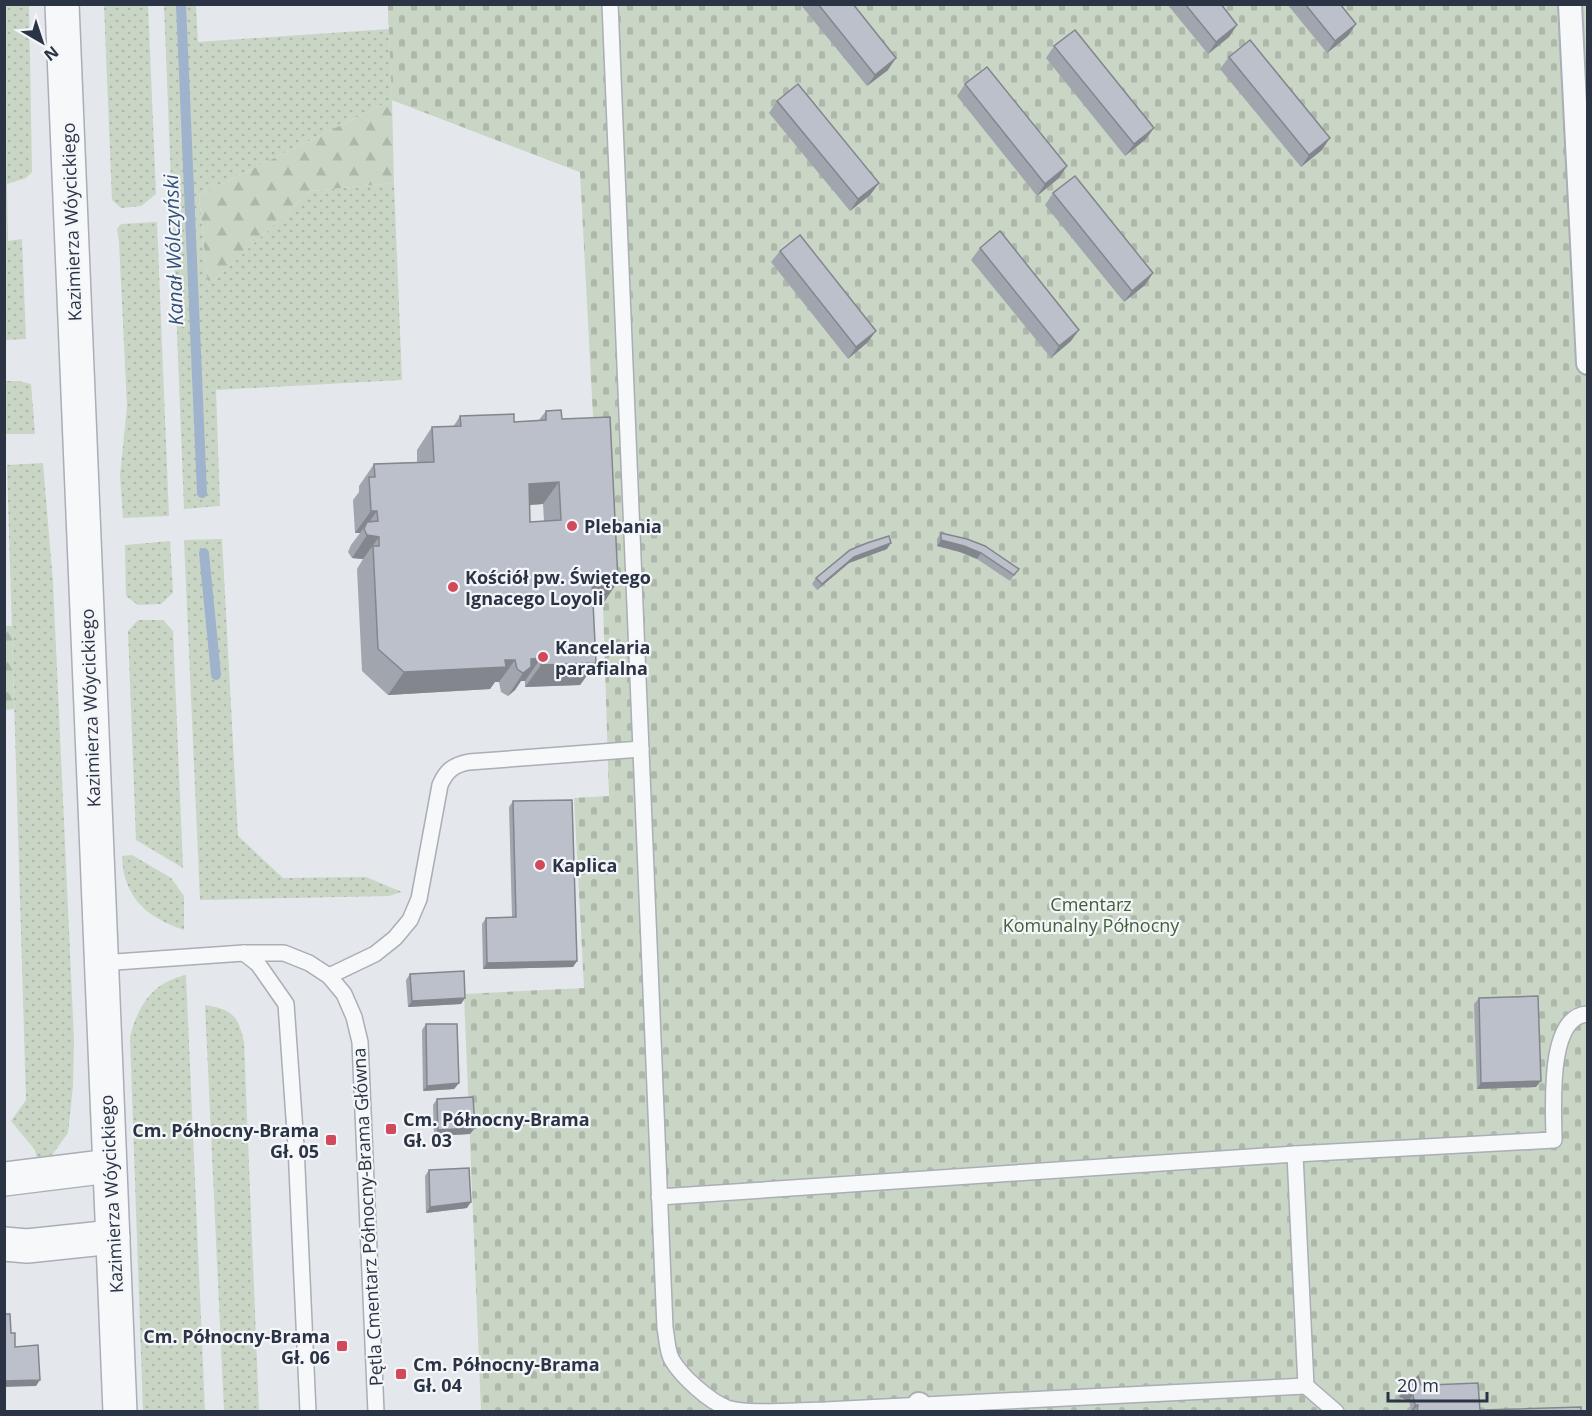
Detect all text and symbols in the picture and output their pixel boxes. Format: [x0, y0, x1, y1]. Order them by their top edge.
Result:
north arrow [12, 12, 72, 72]
text: N [39, 41, 63, 66]
street label: Kazimierza Wóycickiego [56, 122, 86, 322]
water label: Kanał Wólczyński [157, 173, 189, 326]
place label: Plebania [584, 514, 662, 538]
marker: Plebania [565, 519, 579, 533]
place label: Kościół pw. Świętego Ignacego Loyoli [465, 565, 651, 610]
marker: Kościół pw. Świętego Ignacego Loyoli [446, 580, 460, 594]
street label: Kazimierza Wóycickiego [75, 608, 105, 808]
place label: Kancelaria parafialna [555, 635, 650, 680]
marker: Kancelaria parafialna [536, 650, 550, 664]
place label: Kaplica [552, 853, 617, 877]
marker: Kaplica [533, 858, 547, 872]
park label: Cmentarz Komunalny Północny [1003, 892, 1180, 937]
street label: Pętla Cmentarz Północny-Brama Główna [346, 1047, 388, 1387]
street label: Kazimierza Wóycickiego [94, 1094, 128, 1294]
place label: Cm. Północny-Brama Gł. 03 [403, 1107, 590, 1152]
place label: Cm. Północny-Brama Gł. 05 [132, 1118, 319, 1163]
marker: Cm. Północny-Brama Gł. 03 [384, 1122, 398, 1136]
marker: Cm. Północny-Brama Gł. 05 [324, 1133, 338, 1147]
place label: Cm. Północny-Brama Gł. 06 [143, 1324, 330, 1369]
marker: Cm. Północny-Brama Gł. 06 [335, 1339, 349, 1353]
place label: Cm. Północny-Brama Gł. 04 [413, 1352, 600, 1397]
scale bar [1388, 1365, 1487, 1403]
marker: Cm. Północny-Brama Gł. 04 [394, 1367, 408, 1381]
text: 20 m [1397, 1373, 1439, 1397]

